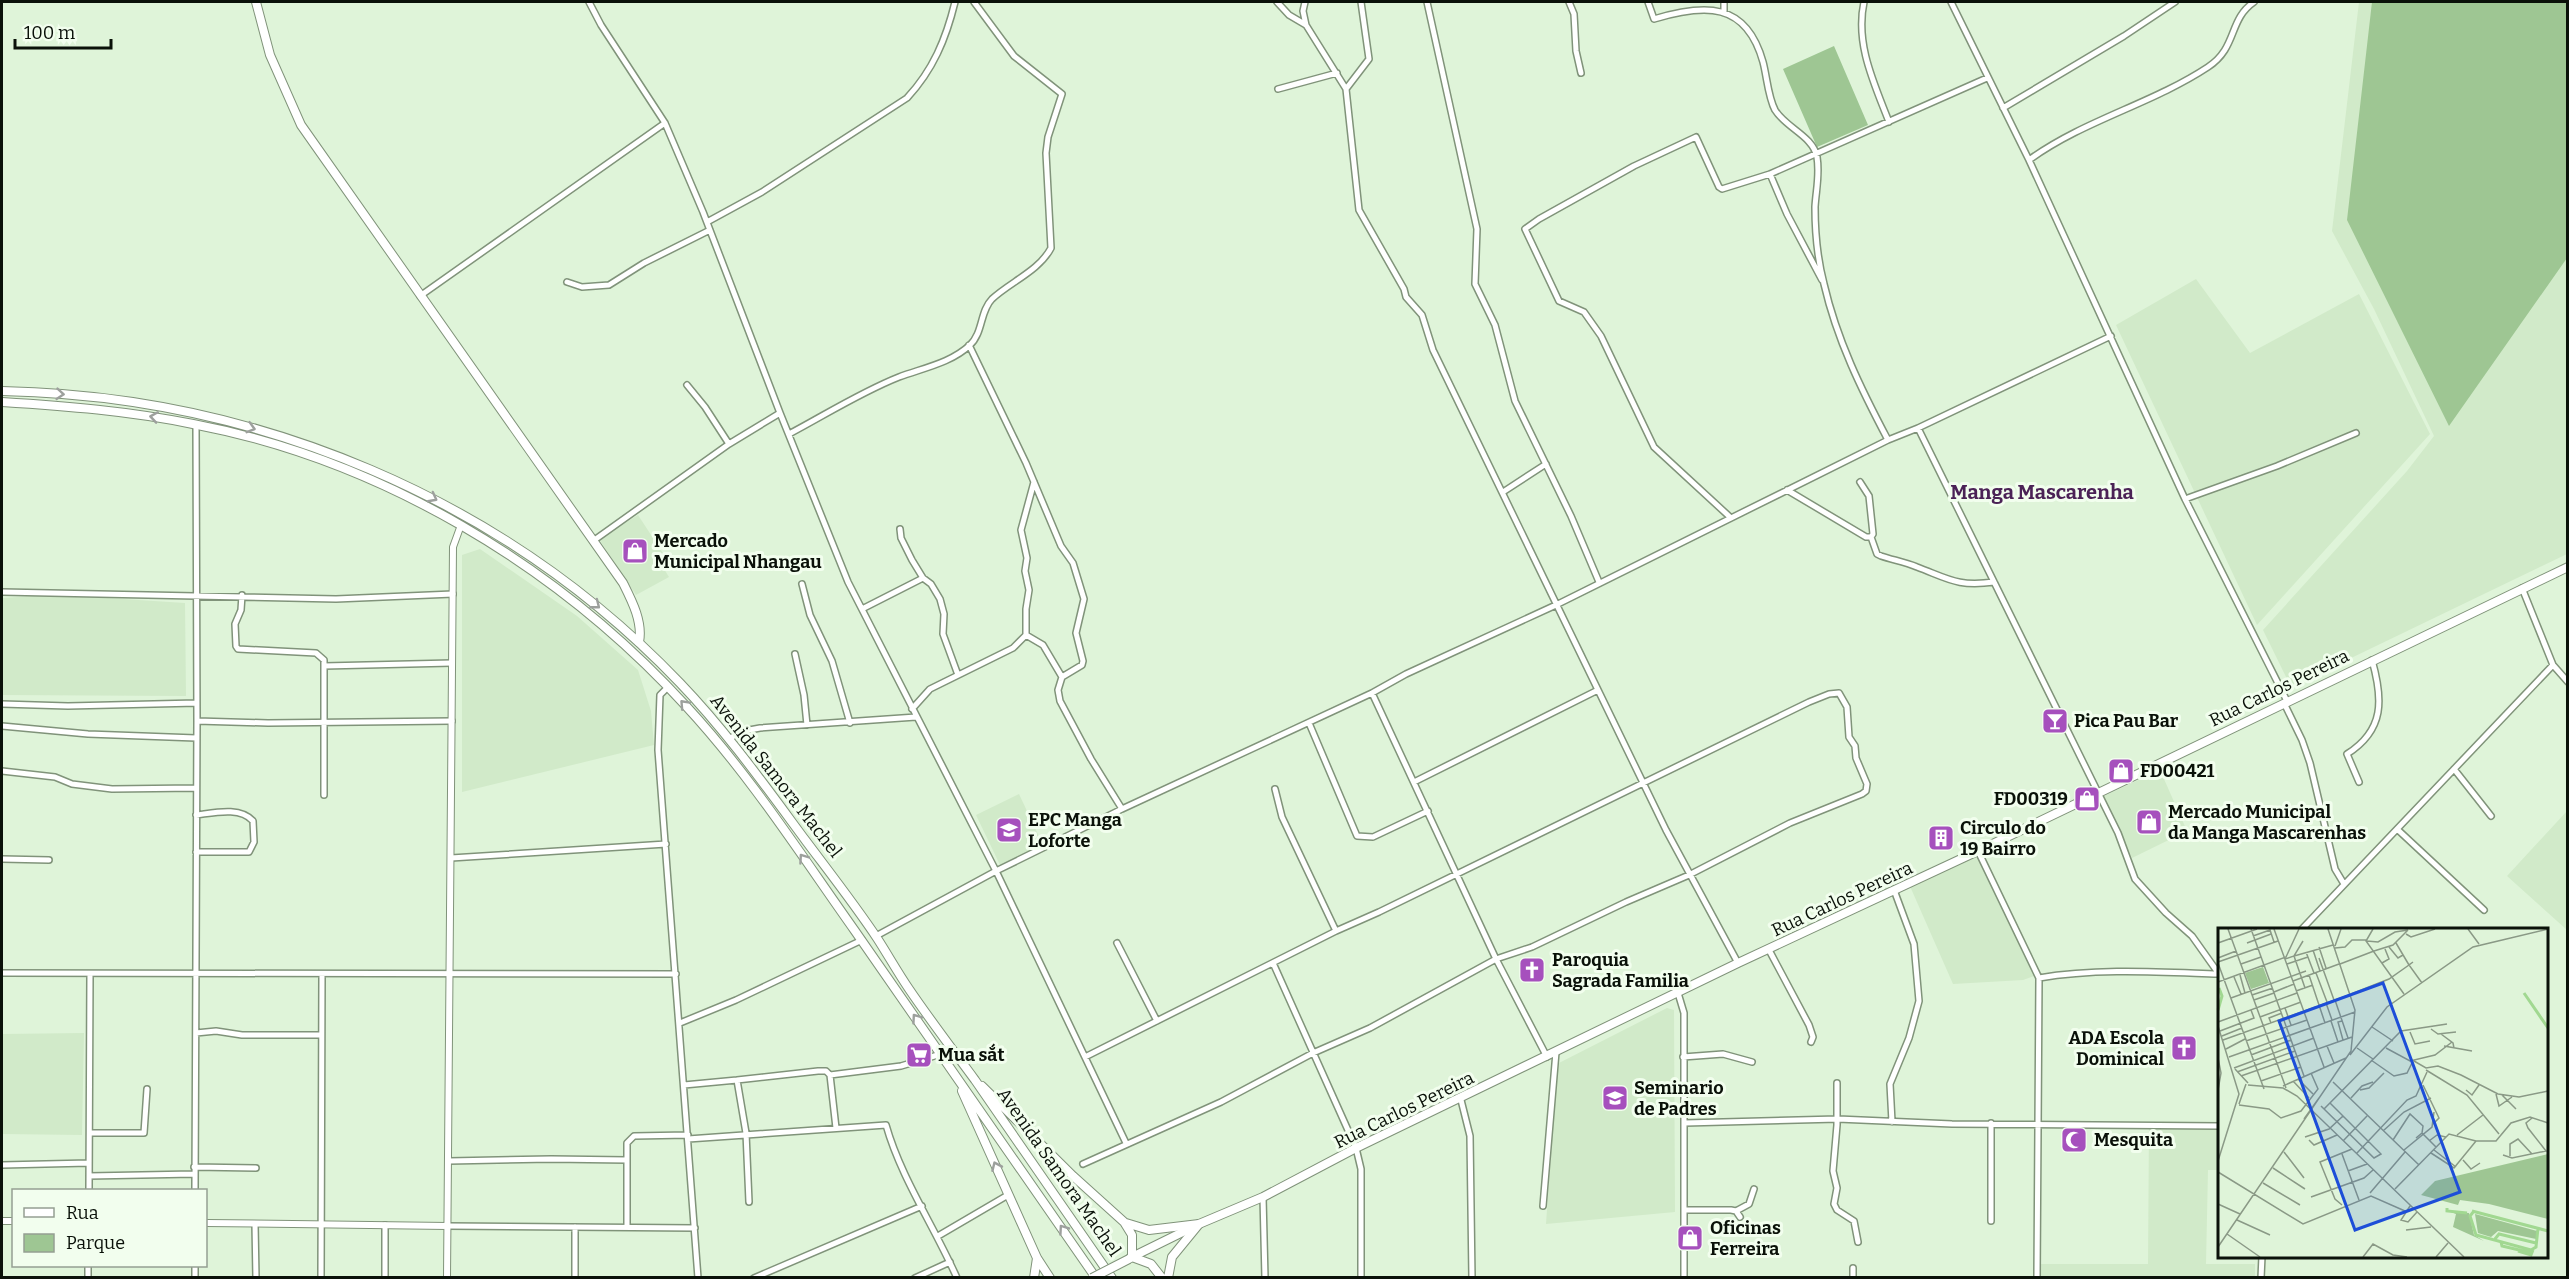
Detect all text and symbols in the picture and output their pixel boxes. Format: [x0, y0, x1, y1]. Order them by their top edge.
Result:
scale bar [15, 12, 111, 50]
text: 100 m [24, 22, 75, 44]
one-way arrow [55, 387, 64, 400]
one-way arrow [150, 411, 160, 424]
one-way arrow [246, 421, 256, 434]
district label: Manga Mascarenha [1950, 480, 2134, 504]
one-way arrow [427, 491, 438, 502]
place label: Mercado Municipal Nhangau [654, 530, 822, 573]
shop icon: Mercado Municipal Nhangau [620, 536, 650, 566]
one-way arrow [589, 598, 600, 609]
street label: Rua Carlos Pereira [2205, 645, 2353, 731]
street label: Avenida Samora Machel [706, 690, 846, 862]
one-way arrow [680, 700, 691, 711]
bar icon: Pica Pau Bar [2040, 706, 2070, 736]
place label: Pica Pau Bar [2074, 710, 2179, 732]
shop icon: FD00421 [2106, 756, 2136, 786]
place label: FD00421 [2140, 760, 2215, 782]
shop icon: FD00319 [2072, 784, 2102, 814]
place label: FD00319 [1994, 788, 2068, 810]
place label: Mercado Municipal da Manga Mascarenhas [2168, 801, 2366, 844]
shop icon: Mercado Municipal da Manga Mascarenhas [2134, 807, 2164, 837]
place label: EPC Manga Loforte [1028, 809, 1122, 852]
school or university icon: EPC Manga Loforte [994, 815, 1024, 845]
place label: Circulo do 19 Bairro [1960, 817, 2046, 860]
building icon: Circulo do 19 Bairro [1926, 823, 1956, 853]
one-way arrow [799, 854, 810, 865]
street label: Rua Carlos Pereira [1768, 857, 1916, 941]
inset map [2218, 928, 2548, 1258]
place label: Paroquia Sagrada Familia [1552, 949, 1689, 992]
church icon: Paroquia Sagrada Familia [1517, 955, 1547, 985]
one-way arrow [912, 1013, 923, 1024]
place label: ADA Escola Dominical [2069, 1027, 2164, 1070]
church icon: ADA Escola Dominical [2169, 1033, 2199, 1063]
supermarket icon: Mua sắt [904, 1040, 934, 1070]
place label: Mua sắt [938, 1043, 1005, 1066]
street label: Rua Carlos Pereira [1330, 1067, 1478, 1153]
place label: Seminario de Padres [1634, 1077, 1724, 1120]
street label: Avenida Samora Machel [992, 1083, 1126, 1261]
school or university icon: Seminario de Padres [1600, 1083, 1630, 1113]
mosque icon: Mesquita [2059, 1125, 2089, 1155]
place label: Mesquita [2094, 1129, 2173, 1151]
one-way arrow [991, 1162, 1003, 1173]
legend [12, 1189, 207, 1267]
text: Rua [66, 1202, 99, 1224]
place label: Oficinas Ferreira [1710, 1217, 1781, 1260]
shop icon: Oficinas Ferreira [1675, 1223, 1705, 1253]
one-way arrow [1059, 1225, 1070, 1236]
text: Parque [66, 1232, 125, 1254]

